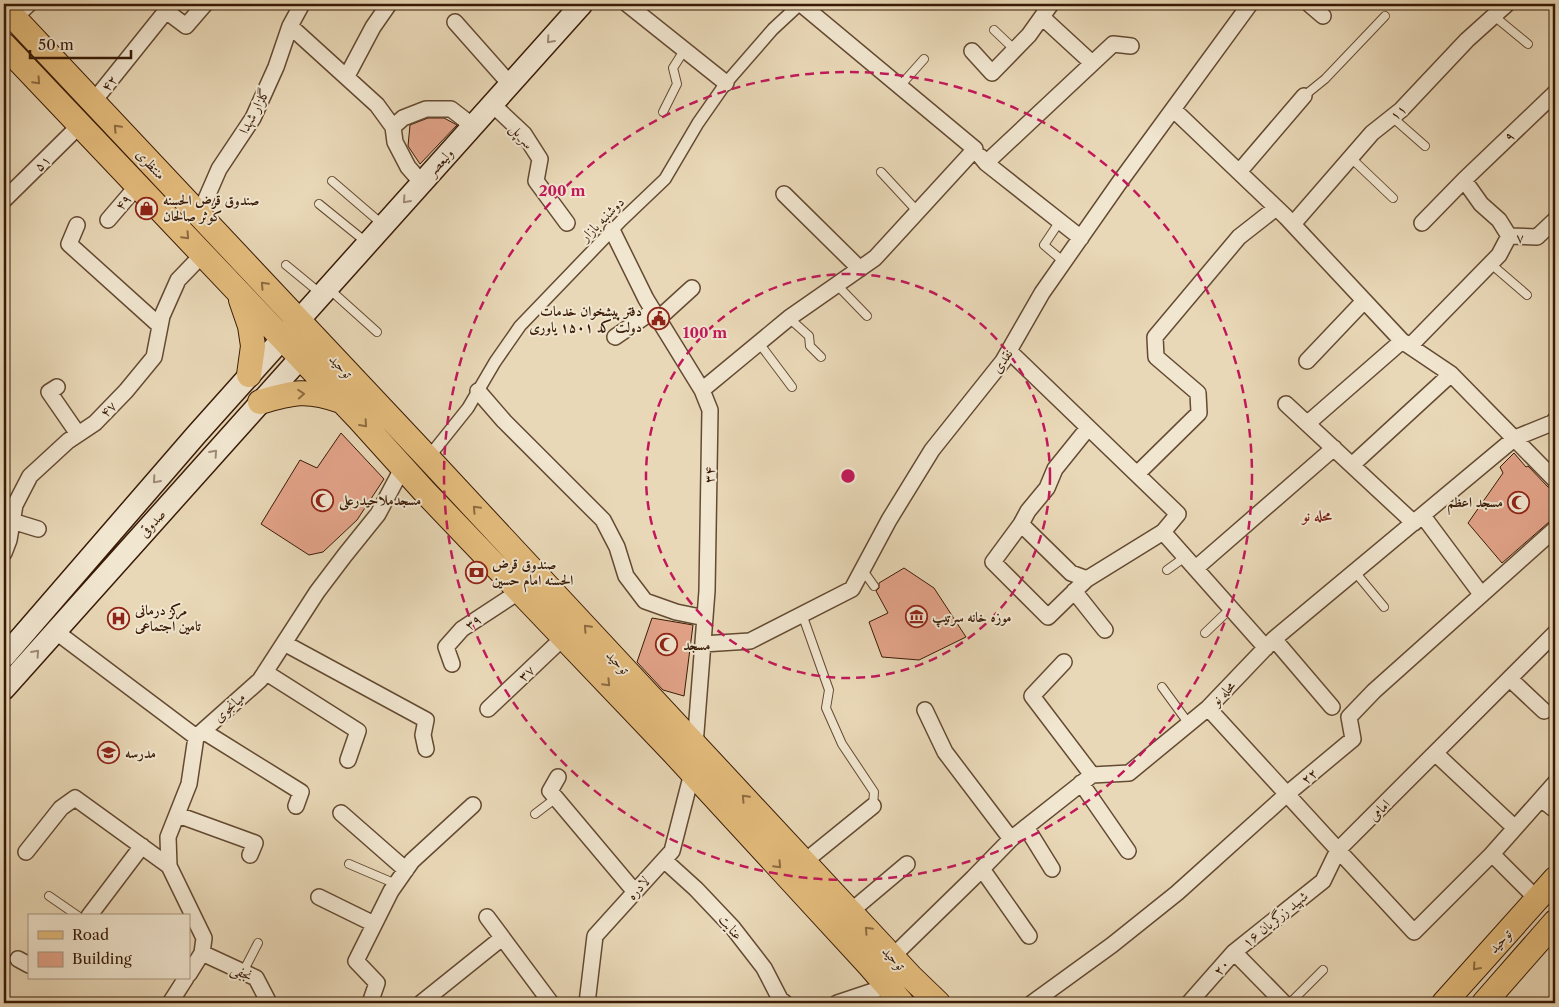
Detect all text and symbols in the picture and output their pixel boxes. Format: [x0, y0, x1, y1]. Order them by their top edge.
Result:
scale bar [30, 28, 131, 60]
text: 50 m [38, 35, 74, 54]
one-way arrow [547, 35, 556, 44]
street label: ۴۲ [97, 71, 121, 95]
one-way arrow [31, 75, 40, 84]
street label: گلزار شهدا [235, 85, 274, 137]
street label: ۱۱ [1386, 100, 1410, 124]
street label: سر پل [505, 120, 538, 154]
one-way arrow [114, 125, 123, 134]
street label: ۹ [1500, 127, 1518, 145]
street label: ولیعصر [421, 144, 458, 182]
street label: منتظری [132, 145, 170, 183]
street label: ۵۱ [30, 151, 54, 175]
text: 200 m [539, 181, 585, 200]
street label: ۴۹ [111, 190, 135, 214]
place label: صندوق قرض الحسنه کوثر صالحان [163, 191, 259, 225]
street label: دوشنبه بازار [574, 193, 628, 247]
one-way arrow [403, 195, 412, 204]
shop icon: صندوق قرض الحسنه کوثر صالحان [135, 196, 159, 220]
street label: ۷ [1516, 228, 1524, 246]
one-way arrow [180, 231, 189, 240]
one-way arrow [261, 282, 270, 291]
place label: دفتر پیشخوان خدمات دولت کد ۱۵۰۱ یاوری [529, 302, 642, 336]
public building icon: دفتر پیشخوان خدمات دولت کد ۱۵۰۱ یاوری [646, 307, 670, 331]
text: 100 m [683, 323, 727, 342]
street label: نقدی [987, 345, 1017, 376]
street label: توحید [325, 350, 357, 382]
one-way arrow [297, 388, 305, 399]
street label: ۴۷ [96, 397, 120, 421]
one-way arrow [358, 419, 367, 428]
one-way arrow [209, 450, 218, 459]
street label: ۳۴ [700, 467, 718, 483]
centre of rings [839, 467, 857, 485]
one-way arrow [153, 475, 162, 484]
mosque icon: مسجدملاحیدرعلی [311, 488, 335, 512]
mosque icon: مسجد اعظم [1507, 490, 1531, 514]
place label: مسجدملاحیدرعلی [338, 491, 421, 511]
place label: مسجد اعظم [1447, 493, 1503, 515]
street label: صدوقی [135, 505, 169, 541]
one-way arrow [473, 506, 482, 515]
district label: محله نو [1300, 506, 1333, 525]
place label: صندوق قرض الحسنه امام حسین [492, 555, 573, 593]
bank icon: صندوق قرض الحسنه امام حسین [464, 560, 488, 584]
place label: مرکز درمانی تامین اجتماعی [134, 601, 201, 635]
museum icon: موزه خانه سرتیپ [904, 605, 928, 629]
hospital icon: مرکز درمانی تامین اجتماعی [107, 606, 131, 630]
place label: موزه خانه سرتیپ [932, 608, 1012, 628]
street label: ۳۹ [461, 610, 485, 634]
one-way arrow [584, 625, 593, 634]
mosque icon: مسجد [655, 633, 679, 657]
place label: مسجد [683, 636, 710, 654]
street label: توحید [602, 646, 634, 678]
one-way arrow [30, 649, 39, 658]
street label: ۳۷ [514, 661, 538, 685]
street label: محله نو [1205, 676, 1240, 711]
one-way arrow [602, 677, 611, 686]
street label: میانجوی [209, 688, 249, 726]
school or university icon: مدرسه [97, 741, 121, 765]
place label: مدرسه [125, 744, 156, 762]
street label: ۲۲ [1297, 764, 1321, 788]
one-way arrow [742, 795, 751, 804]
street label: امامی [1364, 795, 1394, 825]
one-way arrow [772, 860, 781, 869]
street label: لادره [623, 872, 653, 904]
street label: ۱۶ شهید زرگریان [1238, 887, 1312, 952]
street label: عنایت [715, 910, 747, 944]
legend [28, 914, 190, 980]
text: Road [72, 925, 109, 944]
street label: توحید [1484, 925, 1516, 957]
one-way arrow [865, 927, 874, 936]
street label: توحید [878, 942, 910, 974]
text: Building [72, 949, 132, 968]
street label: ۲۰ [1209, 955, 1233, 979]
street label: نجفی [227, 959, 256, 987]
one-way arrow [1473, 962, 1482, 971]

